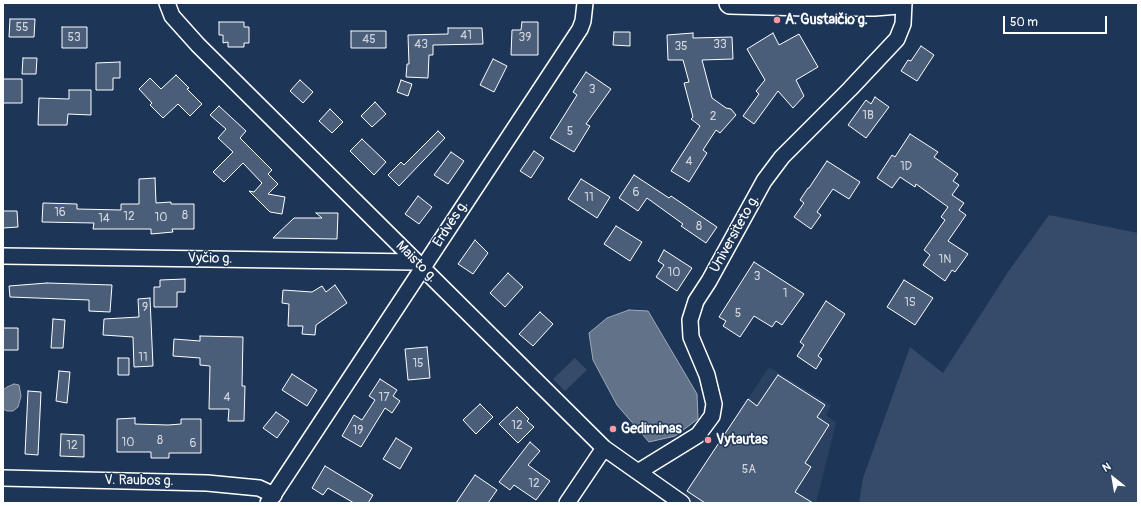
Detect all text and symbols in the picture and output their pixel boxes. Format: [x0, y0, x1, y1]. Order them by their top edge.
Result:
scale bar [1005, 8, 1109, 34]
place label: A. Gustaičio g. [785, 12, 868, 28]
marker: A. Gustaičio g. [772, 15, 782, 25]
text: 50 m [1010, 15, 1038, 30]
house number: 55 [15, 21, 29, 35]
house number: 41 [460, 29, 472, 43]
house number: 53 [67, 31, 81, 45]
house number: 39 [519, 31, 531, 45]
house number: 45 [362, 33, 376, 47]
house number: 43 [414, 38, 428, 52]
house number: 33 [713, 38, 727, 52]
house number: 35 [674, 40, 688, 54]
house number: 3 [589, 83, 595, 97]
house number: 1B [862, 109, 874, 123]
house number: 2 [710, 110, 716, 124]
house number: 5 [567, 125, 573, 139]
house number: 4 [686, 155, 692, 169]
house number: 1D [900, 160, 912, 174]
house number: 6 [633, 186, 639, 200]
house number: 11 [584, 191, 594, 205]
street label: Universiteto g. [707, 192, 763, 276]
street label: Erdvės g. [430, 198, 472, 250]
house number: 16 [54, 206, 66, 220]
house number: 8 [182, 209, 188, 223]
house number: 12 [123, 210, 135, 224]
house number: 10 [155, 211, 167, 225]
house number: 14 [98, 212, 110, 226]
house number: 8 [696, 220, 702, 234]
street label: Maisto g. [392, 238, 440, 286]
street label: Vyčio g. [187, 250, 233, 268]
house number: 1N [939, 253, 951, 267]
house number: 10 [668, 266, 680, 280]
house number: 3 [754, 270, 760, 284]
house number: 1 [783, 287, 787, 301]
house number: 1S [904, 296, 916, 310]
house number: 9 [142, 301, 148, 315]
house number: 5 [735, 307, 741, 321]
house number: 11 [138, 351, 148, 365]
house number: 15 [412, 357, 424, 371]
house number: 4 [224, 391, 230, 405]
house number: 17 [378, 391, 390, 405]
house number: 12 [511, 419, 523, 433]
place label: Gediminas [621, 421, 682, 437]
house number: 19 [353, 424, 363, 438]
marker: Gediminas [608, 424, 618, 434]
place label: Vytautas [716, 432, 768, 448]
house number: 8 [157, 434, 163, 448]
marker: Vytautas [703, 435, 713, 445]
house number: 10 [122, 436, 134, 450]
house number: 6 [190, 437, 196, 451]
house number: 12 [66, 439, 78, 453]
north arrow [1093, 458, 1133, 498]
text: N [1100, 460, 1113, 475]
house number: 5A [742, 463, 756, 477]
street label: V. Raubos g. [104, 472, 174, 490]
house number: 12 [528, 477, 540, 491]

